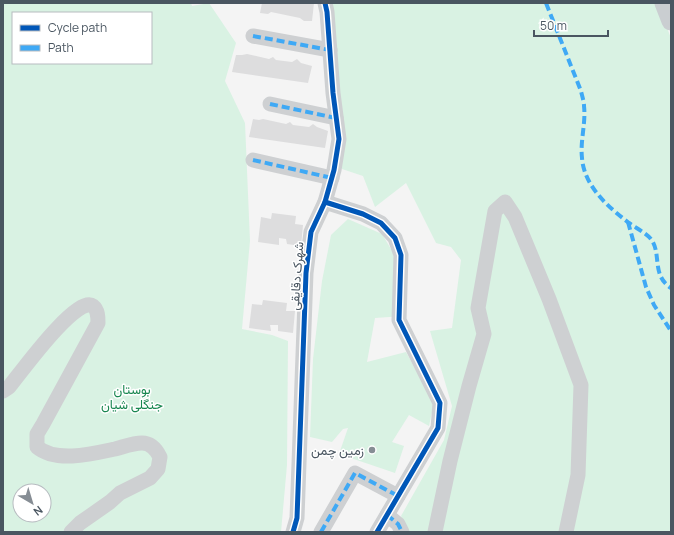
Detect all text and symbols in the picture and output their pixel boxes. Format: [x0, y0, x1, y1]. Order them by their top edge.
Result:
legend [12, 12, 152, 64]
scale bar [534, 12, 608, 38]
text: 50 m [540, 17, 567, 34]
text: Cycle path [48, 19, 107, 36]
text: Path [48, 39, 74, 56]
street label: شهرک دقایقی [285, 241, 307, 311]
park label: بوستان جنگلی شیان [101, 380, 163, 413]
place label: زمین چمن [311, 441, 364, 460]
marker: زمین چمن [367, 445, 377, 455]
north arrow [12, 483, 52, 523]
text: N [31, 503, 46, 520]

